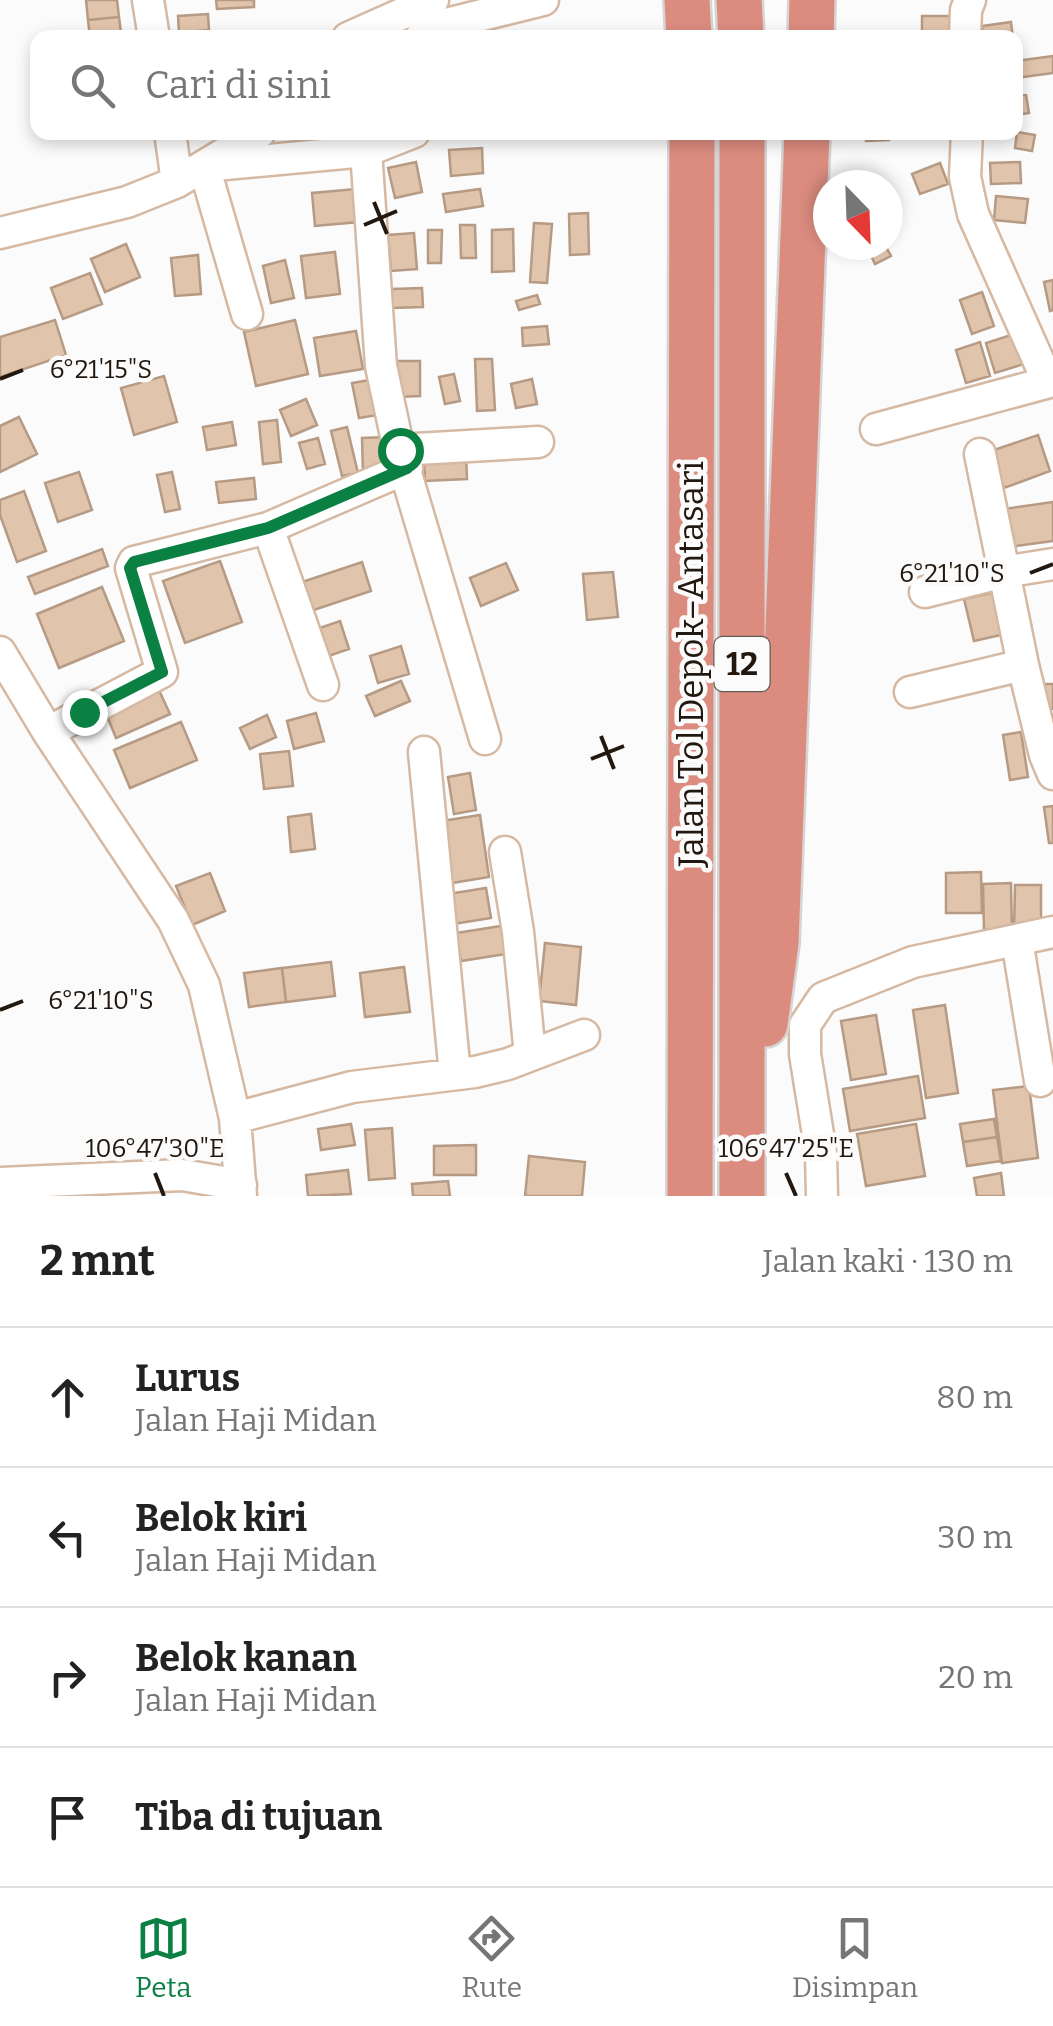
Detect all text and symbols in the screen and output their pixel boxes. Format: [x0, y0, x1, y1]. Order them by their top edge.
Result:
search box [30, 30, 1023, 140]
icon: search [65, 58, 120, 113]
text: Cari di sini [145, 62, 331, 108]
north arrow [813, 170, 903, 260]
text: 6°21'15"S [50, 355, 152, 385]
route start [378, 428, 424, 474]
street label: Jalan Tol Depok–Antasari [670, 461, 712, 868]
text: 6°21'10"S [899, 559, 1005, 589]
road number: 12 [714, 637, 770, 691]
route end [62, 690, 108, 736]
text: 6°21'10"S [48, 986, 154, 1016]
text: 106°47'30"E [85, 1134, 225, 1164]
text: 106°47'25"E [718, 1134, 854, 1164]
text: 2 mnt [40, 1236, 155, 1286]
text: Jalan kaki · 130 m [763, 1242, 1013, 1280]
text: Lurus [135, 1355, 240, 1401]
icon: ahead [40, 1370, 95, 1425]
text: 80 m [936, 1378, 1013, 1416]
text: Jalan Haji Midan [135, 1401, 377, 1439]
text: Belok kiri [135, 1495, 307, 1541]
icon: left [40, 1510, 95, 1565]
text: 30 m [937, 1518, 1013, 1556]
text: Jalan Haji Midan [135, 1541, 377, 1579]
text: Belok kanan [135, 1635, 357, 1681]
icon: right [40, 1650, 95, 1705]
text: 20 m [938, 1658, 1013, 1696]
text: Jalan Haji Midan [135, 1681, 377, 1719]
icon: arrive [40, 1790, 95, 1845]
text: Tiba di tujuan [135, 1794, 382, 1840]
tab: Peta [135, 1911, 192, 2004]
tab: Rute [462, 1911, 522, 2004]
tab: Disimpan [792, 1911, 918, 2004]

